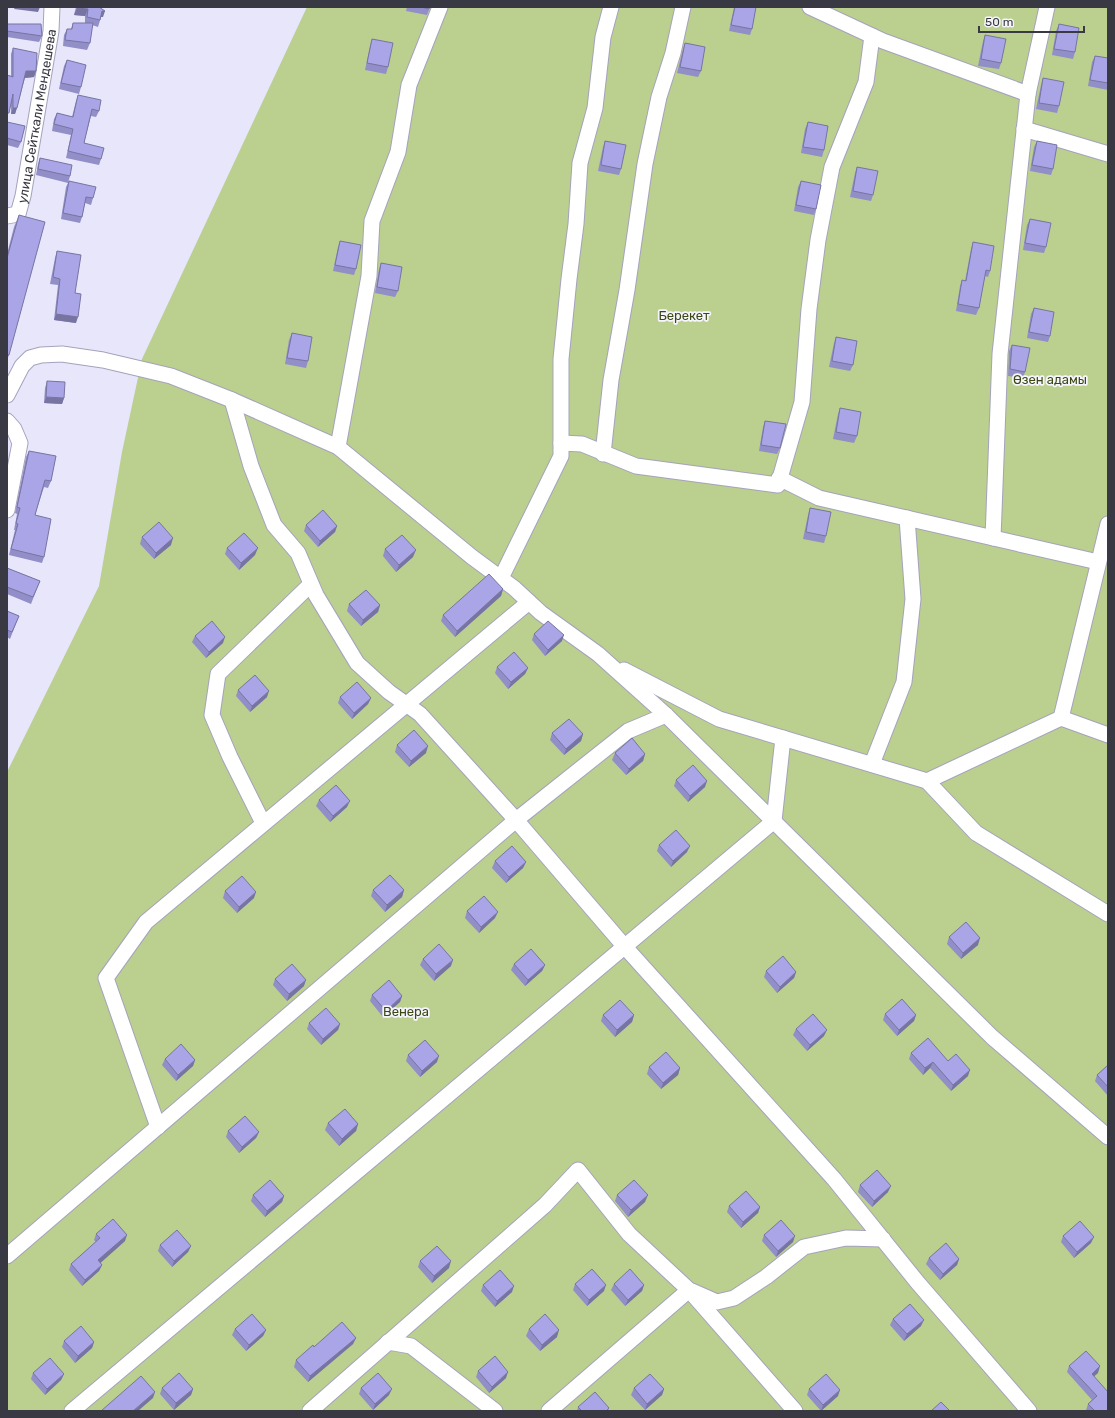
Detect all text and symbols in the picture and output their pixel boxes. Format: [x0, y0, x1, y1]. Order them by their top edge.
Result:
scale bar [979, 8, 1084, 34]
text: 50 m [985, 15, 1013, 29]
street label: улица Сейткали Мендешева [14, 28, 59, 205]
park label: Берекет [658, 308, 710, 323]
park label: Өзен адамы [1013, 372, 1087, 387]
park label: Венера [383, 1004, 429, 1019]

